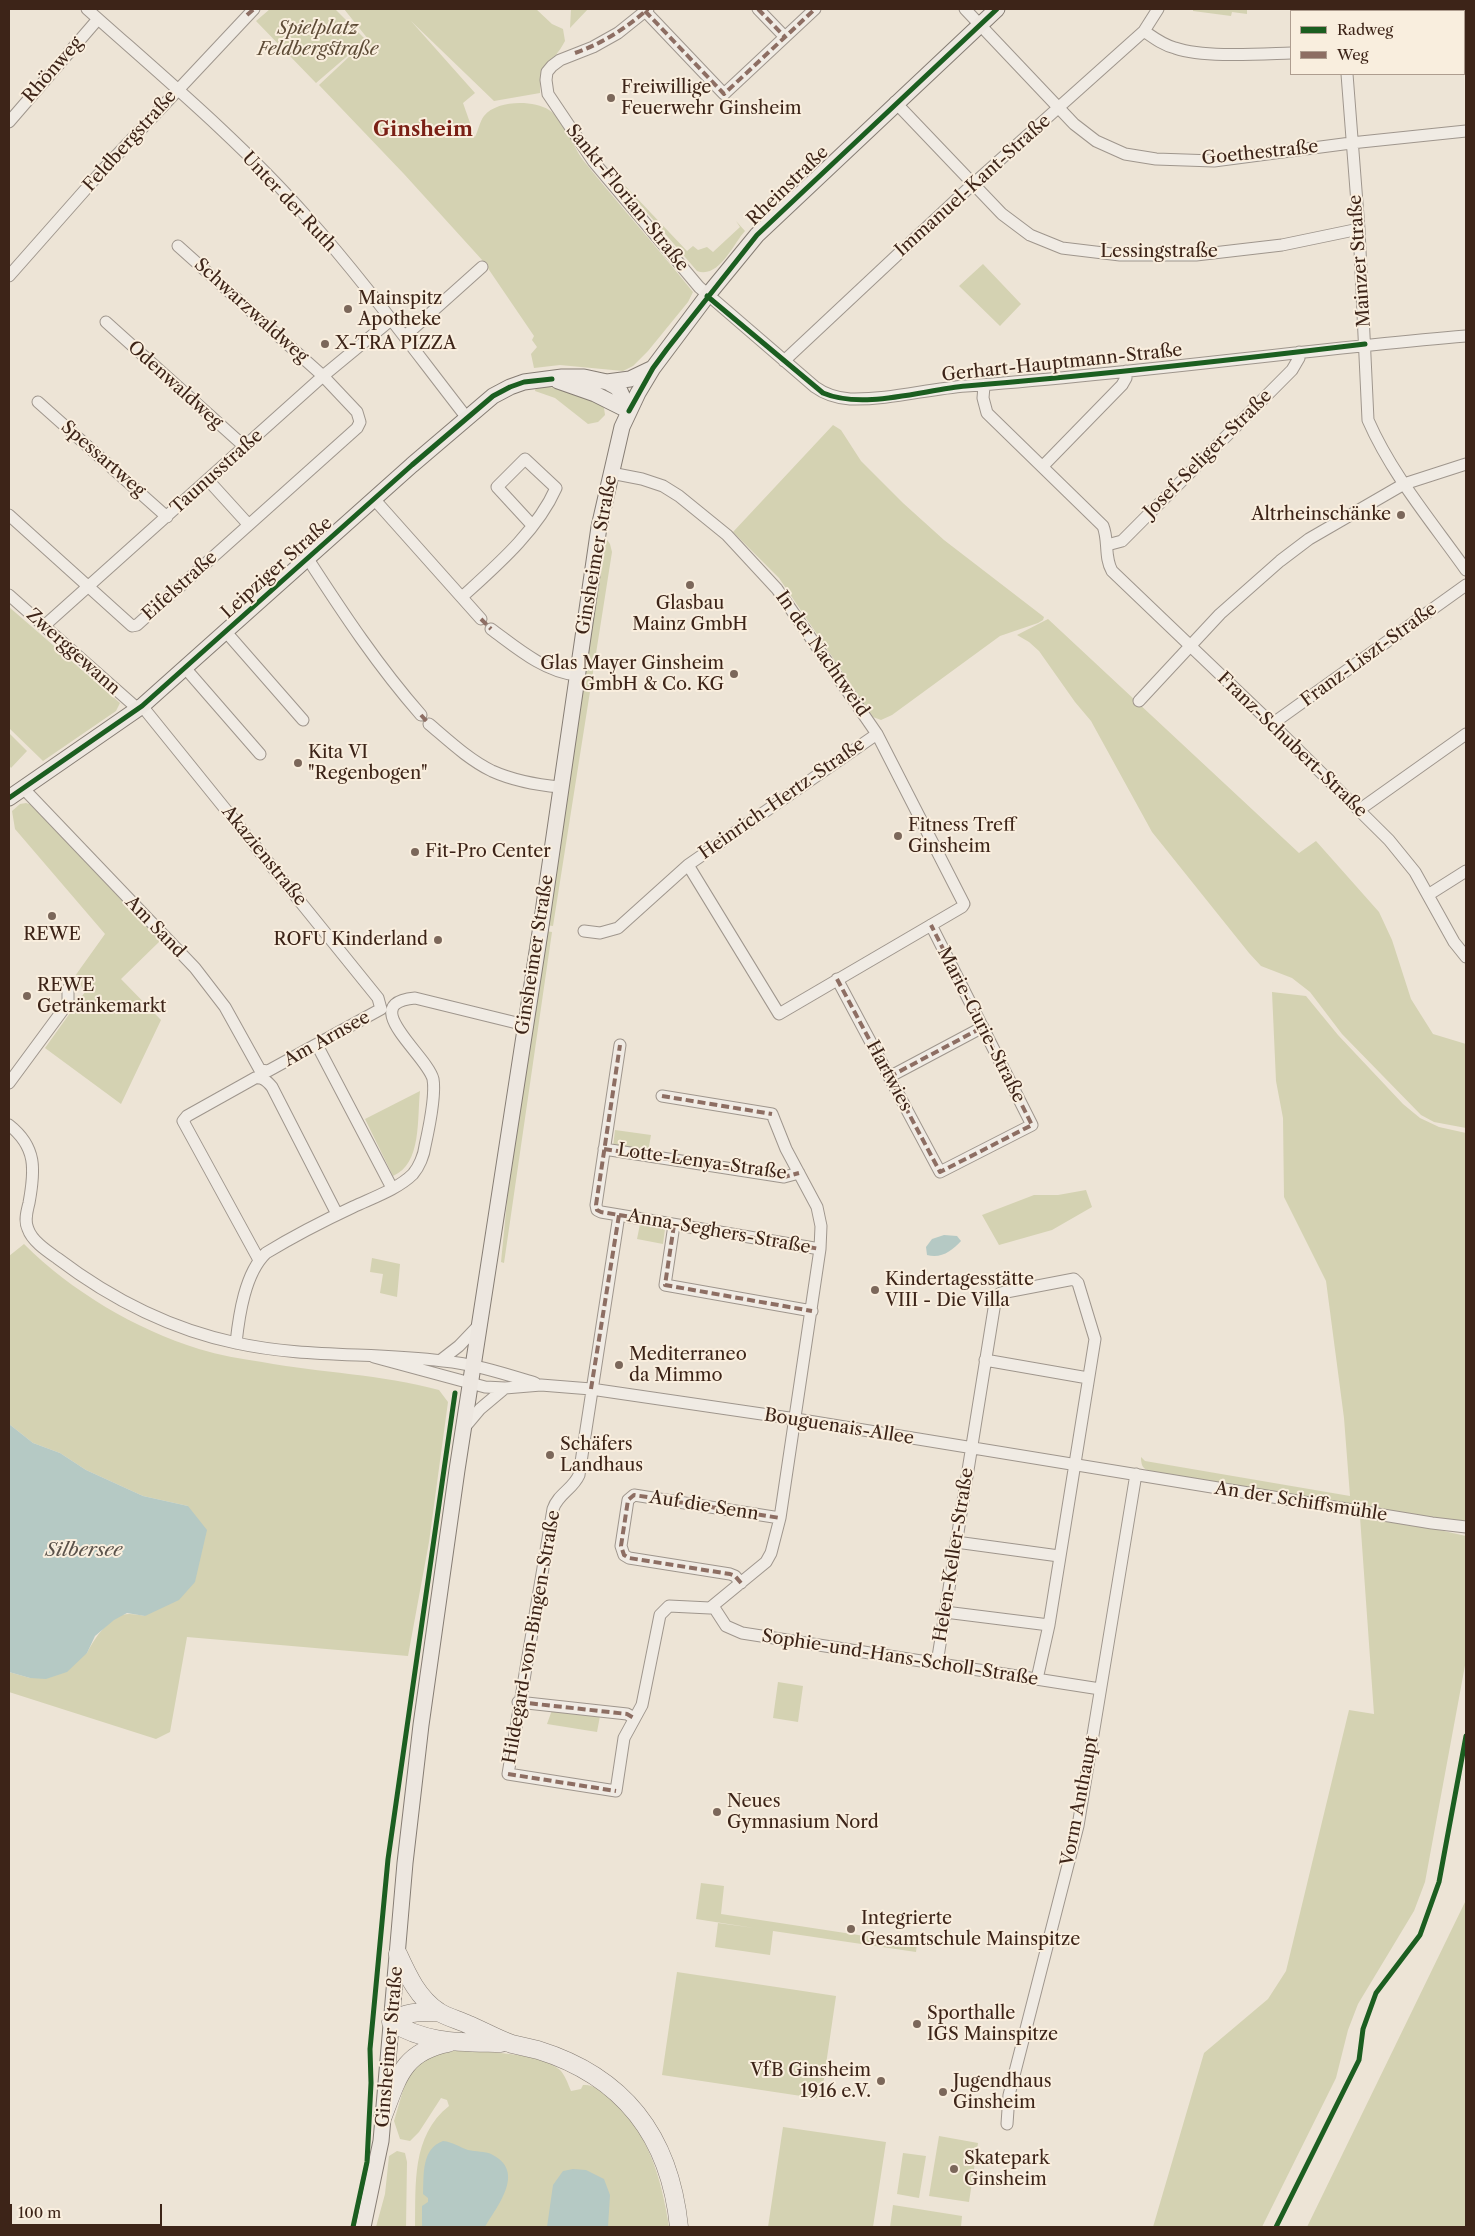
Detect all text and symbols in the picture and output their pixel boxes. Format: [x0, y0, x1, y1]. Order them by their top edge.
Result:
legend [1290, 10, 1465, 75]
park label: Spielplatz Feldbergstraße [257, 18, 379, 60]
text: Radweg [1337, 20, 1393, 39]
street label: Rhönweg [19, 33, 87, 107]
text: Weg [1337, 45, 1368, 64]
place label: Freiwillige Feuerwehr Ginsheim [621, 77, 802, 120]
street label: Feldbergstraße [79, 86, 181, 196]
marker: Freiwillige Feuerwehr Ginsheim [605, 92, 617, 104]
street label: Immanuel-Kant-Straße [891, 110, 1055, 262]
district label: Ginsheim [373, 118, 473, 142]
street label: Sankt-Florian-Straße [561, 120, 693, 276]
street label: Goethestraße [1201, 136, 1319, 170]
street label: Rheinstraße [743, 142, 833, 230]
street label: Unter der Ruth [237, 148, 341, 256]
street label: Mainzer Straße [1345, 194, 1375, 328]
street label: Lessingstraße [1100, 241, 1218, 263]
street label: Schwarzwaldweg [190, 254, 312, 368]
place label: Mainspitz Apotheke [358, 288, 442, 330]
marker: Mainspitz Apotheke [342, 303, 354, 315]
place label: X-TRA PIZZA [335, 333, 456, 355]
street label: Odenwaldweg [123, 337, 227, 433]
marker: X-TRA PIZZA [319, 338, 331, 350]
street label: Gerhart-Hauptmann-Straße [941, 340, 1183, 386]
street label: Josef-Seliger-Straße [1139, 385, 1277, 523]
street label: Spessartweg [56, 416, 150, 502]
street label: Taunusstraße [167, 425, 267, 519]
street label: Ginsheimer Straße [572, 473, 622, 637]
place label: Altrheinschänke [1251, 504, 1391, 526]
marker: Altrheinschänke [1395, 509, 1407, 521]
street label: Leipziger Straße [217, 513, 337, 623]
street label: Eifelstraße [138, 547, 222, 625]
marker: Glasbau Mainz GmbH [684, 579, 696, 591]
street label: In der Nachtweid [771, 587, 873, 721]
place label: Glasbau Mainz GmbH [632, 593, 748, 636]
street label: Franz-Liszt-Straße [1297, 598, 1441, 712]
street label: Zwerggewann [22, 604, 124, 700]
place label: Glas Mayer Ginsheim GmbH & Co. KG [540, 653, 724, 696]
marker: Glas Mayer Ginsheim GmbH & Co. KG [728, 668, 740, 680]
street label: Franz-Schubert-Straße [1213, 668, 1371, 822]
street label: Heinrich-Hertz-Straße [695, 734, 869, 864]
place label: Kita VI "Regenbogen" [308, 742, 428, 784]
marker: Kita VI "Regenbogen" [292, 757, 304, 769]
street label: Akazienstraße [217, 802, 311, 910]
place label: Fitness Treff Ginsheim [908, 815, 1016, 858]
marker: Fitness Treff Ginsheim [892, 830, 904, 842]
place label: Fit-Pro Center [425, 841, 551, 863]
marker: Fit-Pro Center [409, 846, 421, 858]
street label: Ginsheimer Straße [512, 873, 558, 1037]
street label: Am Sand [120, 892, 190, 962]
marker: REWE [46, 910, 58, 922]
place label: REWE [23, 924, 81, 946]
place label: ROFU Kinderland [273, 929, 428, 951]
marker: ROFU Kinderland [432, 934, 444, 946]
street label: Marie-Curie-Straße [932, 943, 1030, 1107]
place label: REWE Getränkemarkt [37, 975, 166, 1018]
marker: REWE Getränkemarkt [21, 990, 33, 1002]
street label: Am Arnsee [280, 1007, 374, 1071]
street label: Hartwies [861, 1037, 917, 1115]
street label: Lotte-Lenya-Straße [616, 1139, 788, 1185]
street label: Anna-Seghers-Straße [626, 1205, 812, 1259]
place label: Kindertagesstätte VIII - Die Villa [885, 1269, 1034, 1312]
marker: Kindertagesstätte VIII - Die Villa [869, 1284, 881, 1296]
place label: Mediterraneo da Mimmo [629, 1344, 747, 1386]
marker: Mediterraneo da Mimmo [613, 1359, 625, 1371]
street label: Bouguenais-Allee [763, 1404, 915, 1450]
place label: Schäfers Landhaus [560, 1434, 643, 1476]
marker: Schäfers Landhaus [544, 1449, 556, 1461]
street label: Helen-Keller-Straße [930, 1466, 978, 1644]
street label: An der Schiffsmühle [1213, 1478, 1389, 1526]
street label: Auf die Senn [648, 1487, 760, 1525]
street label: Hildegard-von-Bingen-Straße [499, 1509, 565, 1765]
water label: Silbersee [46, 1540, 122, 1562]
street label: Sophie-und-Hans-Scholl-Straße [760, 1625, 1040, 1691]
street label: Vorm Anthaupt [1057, 1734, 1103, 1868]
place label: Neues Gymnasium Nord [727, 1791, 879, 1834]
marker: Neues Gymnasium Nord [711, 1806, 723, 1818]
place label: Integrierte Gesamtschule Mainspitze [861, 1908, 1080, 1950]
marker: Integrierte Gesamtschule Mainspitze [845, 1923, 857, 1935]
street label: Ginsheimer Straße [372, 1965, 408, 2129]
place label: Sporthalle IGS Mainspitze [927, 2003, 1058, 2046]
marker: Sporthalle IGS Mainspitze [911, 2018, 923, 2030]
place label: VfB Ginsheim 1916 e.V. [750, 2060, 871, 2102]
place label: Jugendhaus Ginsheim [953, 2071, 1052, 2114]
marker: VfB Ginsheim 1916 e.V. [875, 2075, 887, 2087]
marker: Jugendhaus Ginsheim [937, 2086, 949, 2098]
place label: Skatepark Ginsheim [964, 2148, 1049, 2190]
marker: Skatepark Ginsheim [948, 2163, 960, 2175]
scale bar [12, 2194, 165, 2226]
text: 100 m [18, 2203, 61, 2222]

